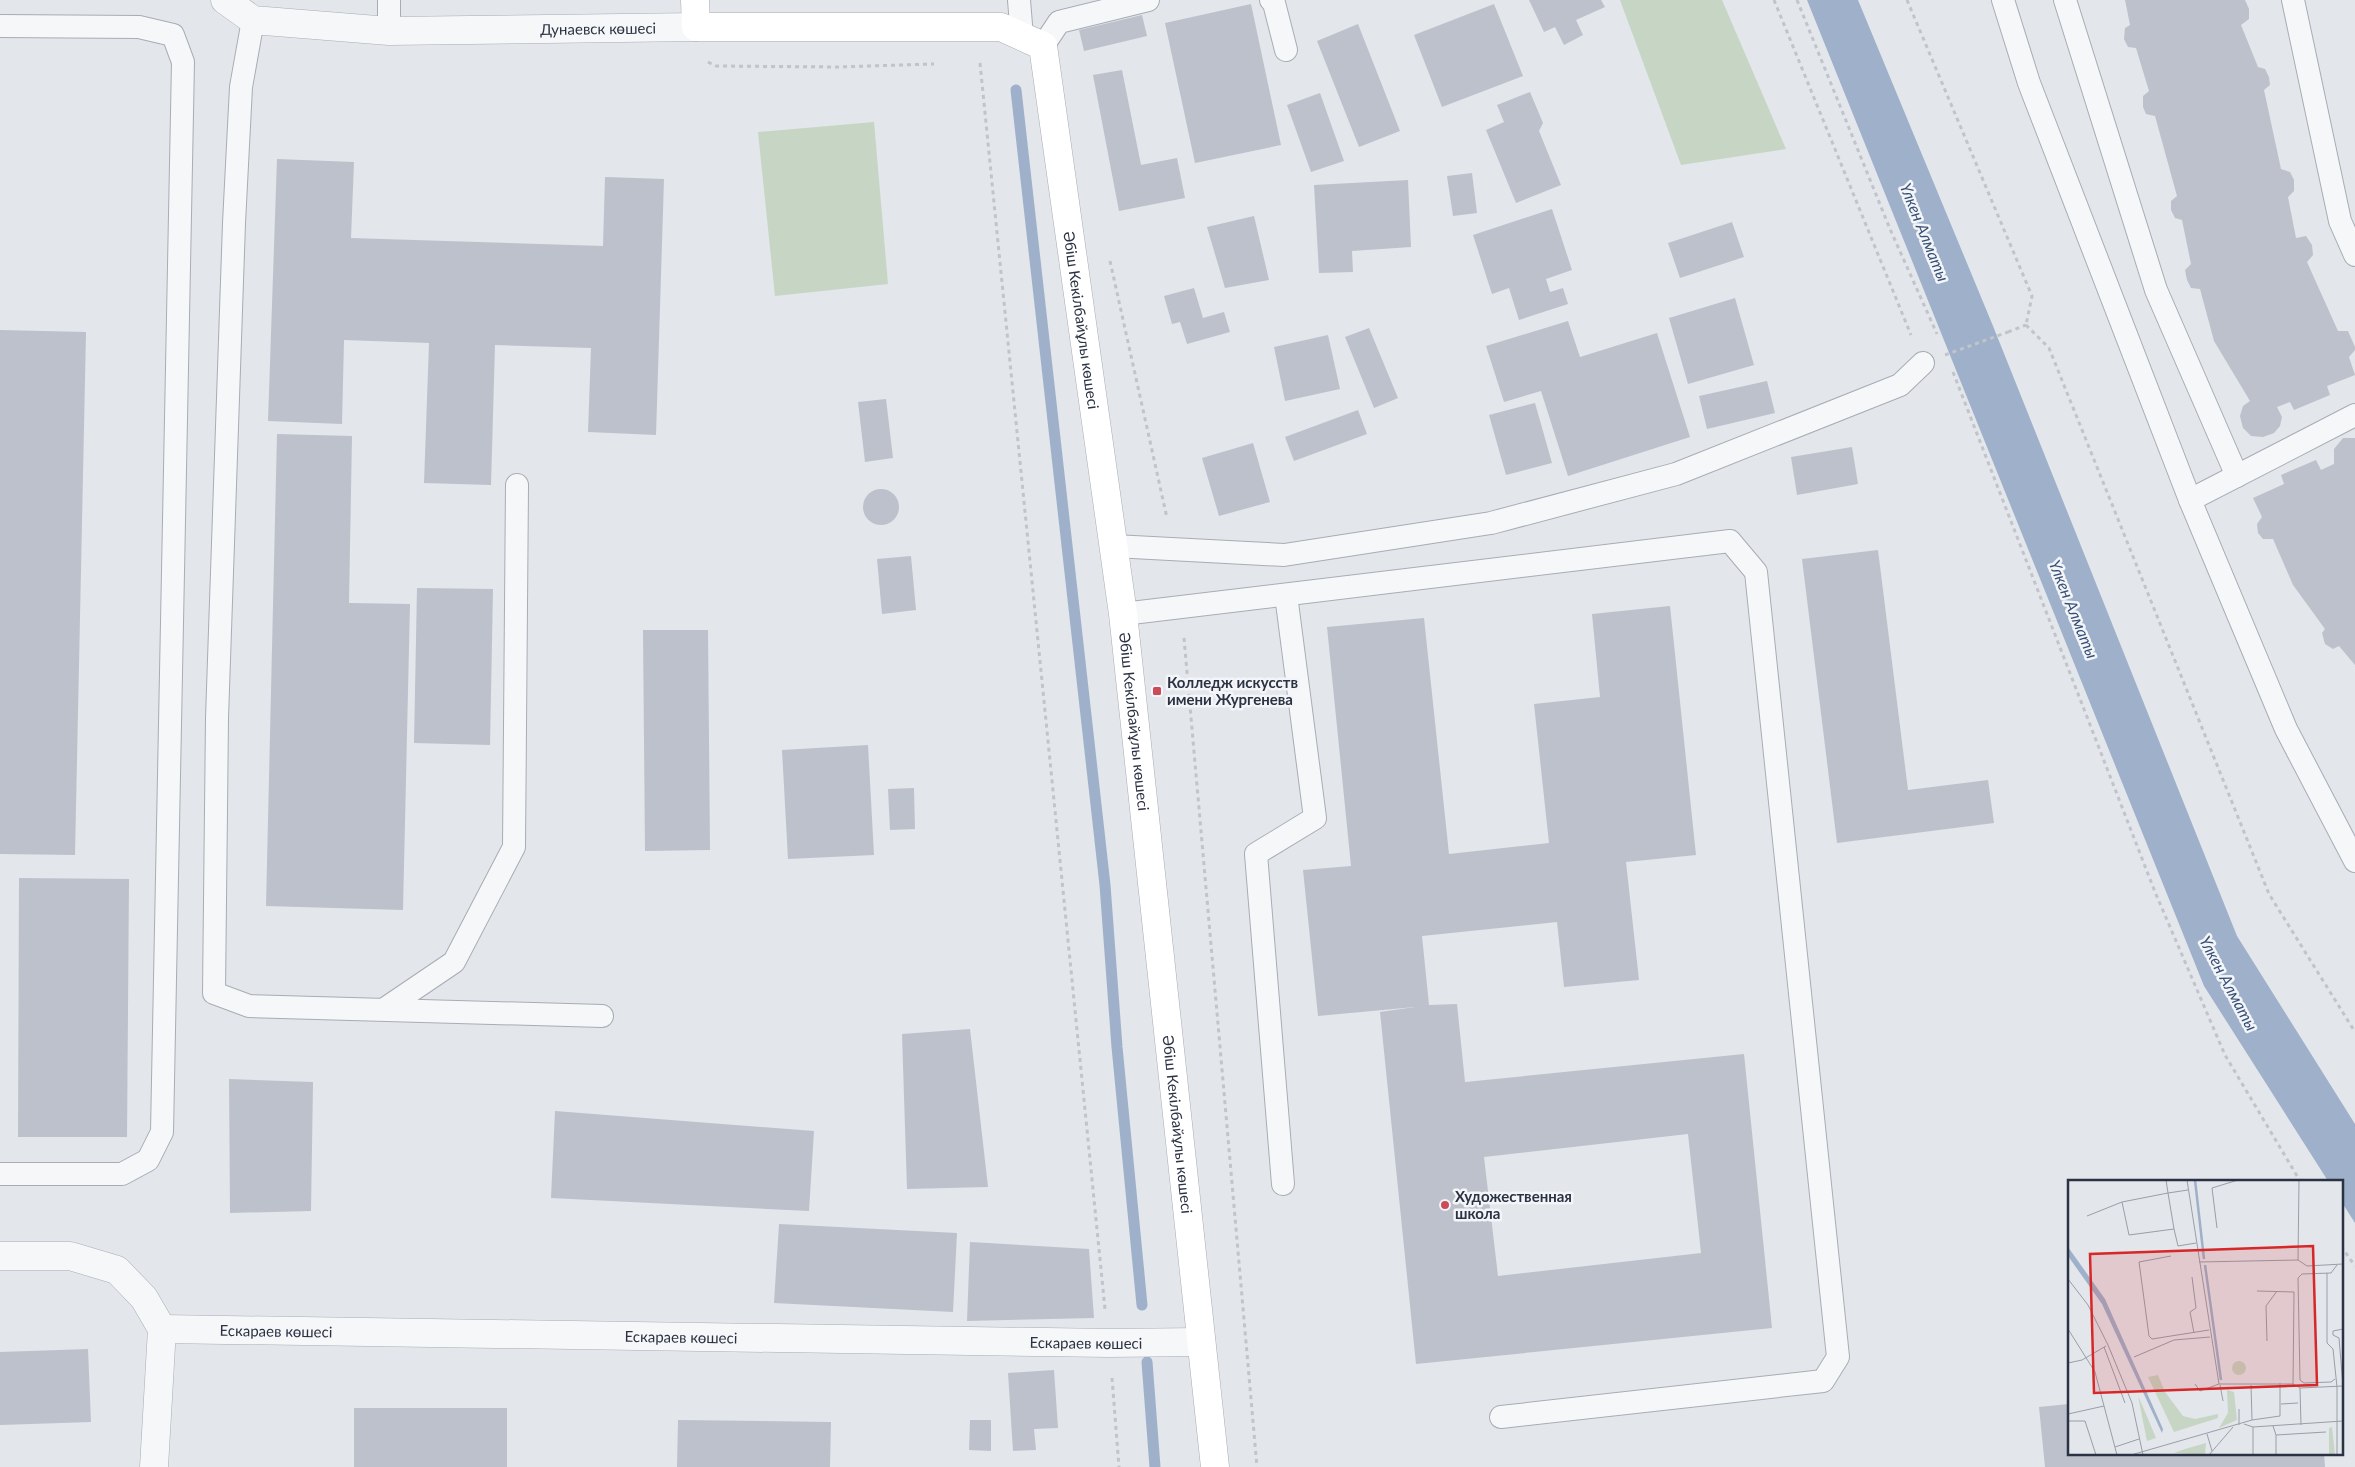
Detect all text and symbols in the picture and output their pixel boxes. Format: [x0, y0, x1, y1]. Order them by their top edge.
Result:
street label: Дунаевск көшесі [540, 19, 656, 38]
water label: Үлкен Алматы [1897, 180, 1953, 284]
street label: Әбіш Кекілбайұлы көшесі [1060, 230, 1103, 410]
water label: Үлкен Алматы [2046, 557, 2102, 661]
street label: Әбіш Кекілбайұлы көшесі [1116, 632, 1153, 812]
place label: Колледж искусств имени Жургенева [1167, 673, 1298, 708]
marker: Колледж искусств имени Жургенева [1151, 685, 1163, 697]
water label: Үлкен Алматы [2196, 933, 2262, 1033]
street label: Әбіш Кекілбайұлы көшесі [1159, 1034, 1197, 1214]
inset map [2068, 1180, 2342, 1454]
place label: Художественная школа [1455, 1187, 1572, 1222]
marker: Художественная школа [1439, 1199, 1451, 1211]
street label: Ескараев көшесі [219, 1321, 333, 1341]
street label: Ескараев көшесі [624, 1327, 737, 1347]
street label: Ескараев көшесі [1029, 1333, 1142, 1352]

